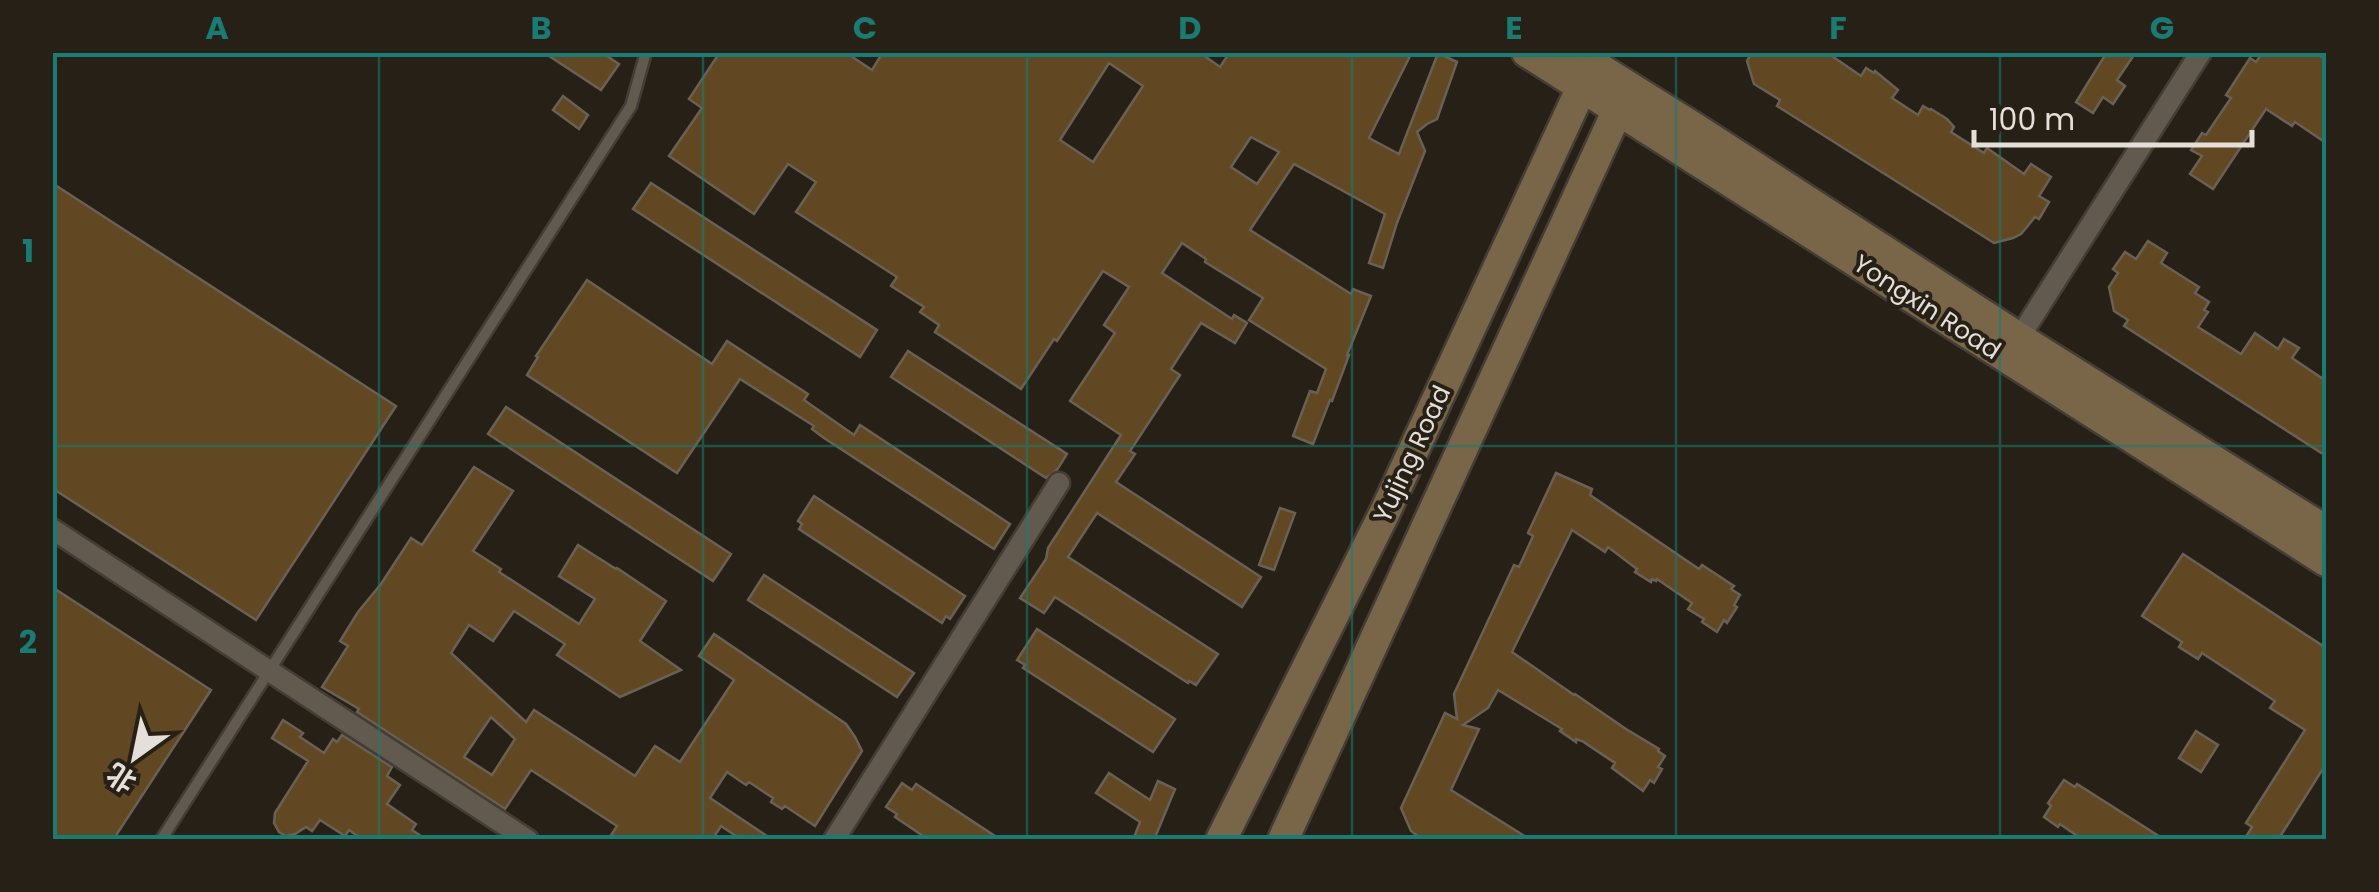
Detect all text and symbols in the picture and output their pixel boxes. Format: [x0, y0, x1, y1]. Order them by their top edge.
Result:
text: A [205, 5, 229, 50]
text: B [530, 5, 552, 50]
text: C [853, 5, 877, 50]
text: D [1178, 5, 1202, 50]
text: E [1505, 5, 1523, 50]
text: F [1829, 5, 1847, 50]
text: G [2150, 5, 2174, 50]
scale bar [1974, 85, 2252, 147]
text: 100 m [1989, 98, 2075, 141]
text: 1 [22, 228, 34, 273]
street label: Yongxin Road [1846, 246, 2008, 368]
street label: Yujing Road [1365, 380, 1459, 528]
text: 2 [19, 619, 37, 664]
north arrow [85, 707, 185, 807]
text: 北 [99, 754, 144, 802]

